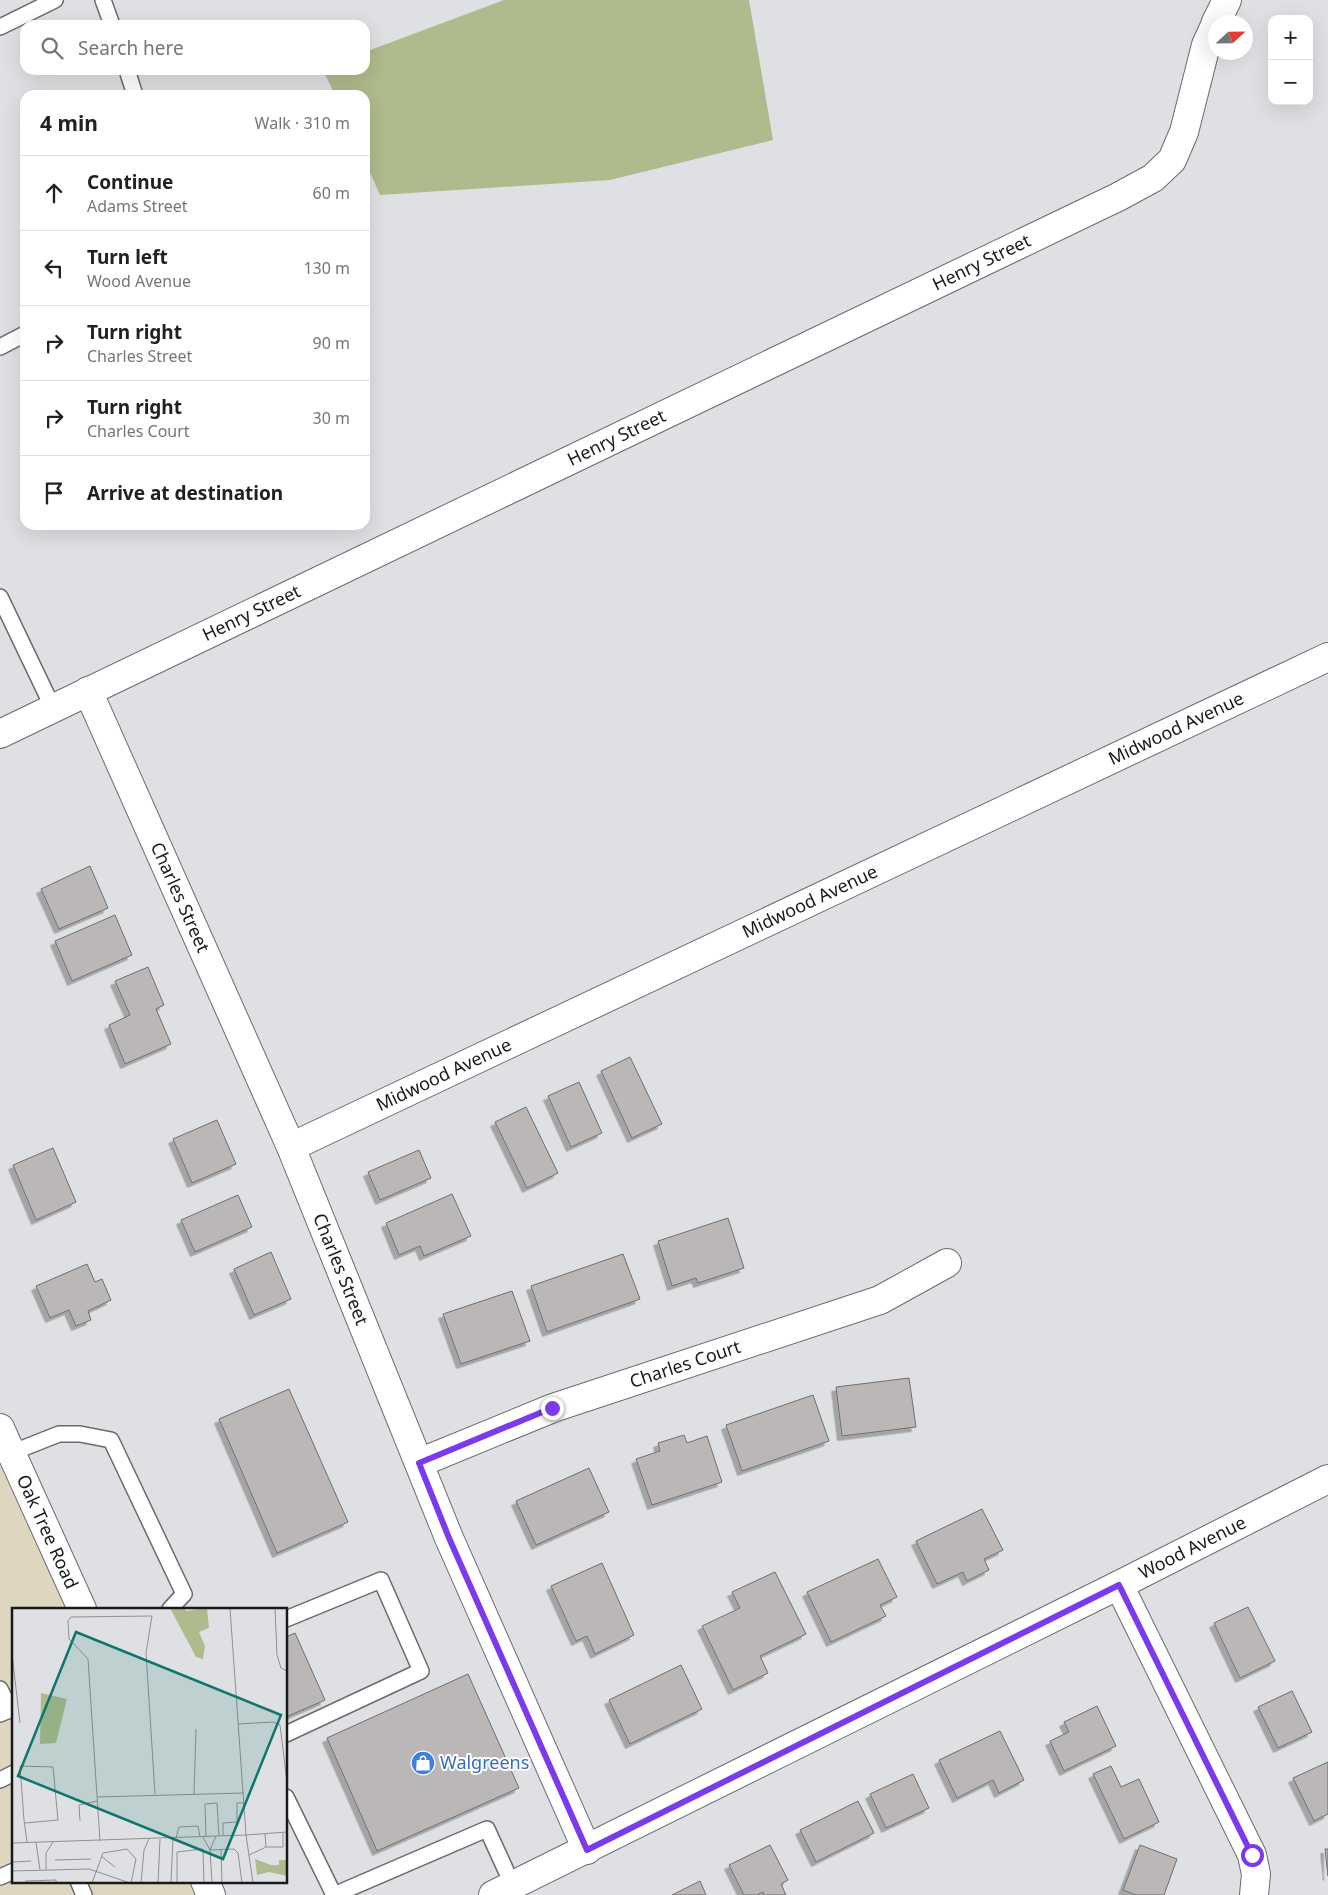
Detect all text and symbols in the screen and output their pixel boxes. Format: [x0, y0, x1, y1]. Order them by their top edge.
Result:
north arrow [1208, 15, 1253, 60]
map controls [1268, 15, 1313, 105]
button: + [1268, 15, 1313, 60]
search box [20, 20, 370, 75]
icon: search [38, 34, 66, 62]
text: Search here [78, 35, 184, 61]
button: − [1268, 60, 1313, 105]
text: 4 min [40, 109, 98, 137]
text: Walk · 310 m [255, 112, 350, 134]
text: Continue [87, 169, 173, 195]
icon: ahead [40, 179, 68, 207]
text: 60 m [313, 182, 350, 204]
text: Adams Street [87, 195, 188, 217]
street label: Henry Street [928, 228, 1035, 295]
text: Turn left [87, 244, 168, 270]
icon: left [40, 254, 68, 282]
text: 130 m [303, 257, 350, 279]
text: Wood Avenue [87, 270, 191, 292]
text: Turn right [87, 319, 182, 345]
icon: right [40, 329, 68, 357]
text: 90 m [313, 332, 350, 354]
text: Charles Street [87, 345, 192, 367]
text: Turn right [87, 394, 182, 420]
street label: Henry Street [563, 403, 670, 471]
icon: right [40, 404, 68, 432]
text: 30 m [313, 407, 350, 429]
text: Charles Court [87, 420, 190, 442]
icon: arrive [40, 479, 68, 507]
text: Arrive at destination [87, 480, 283, 506]
street label: Henry Street [198, 578, 305, 646]
street label: Midwood Avenue [1104, 686, 1247, 770]
street label: Charles Street [146, 838, 216, 957]
street label: Midwood Avenue [738, 859, 881, 943]
street label: Midwood Avenue [372, 1032, 515, 1116]
street label: Charles Street [308, 1209, 375, 1329]
street label: Charles Court [626, 1334, 744, 1393]
route end [541, 1397, 564, 1420]
street label: Oak Tree Road [12, 1470, 84, 1592]
street label: Wood Avenue [1134, 1510, 1250, 1584]
inset map [12, 1608, 288, 1882]
shop icon: Walgreens [410, 1750, 436, 1776]
place label: Walgreens [440, 1750, 529, 1774]
route start [1241, 1844, 1264, 1867]

